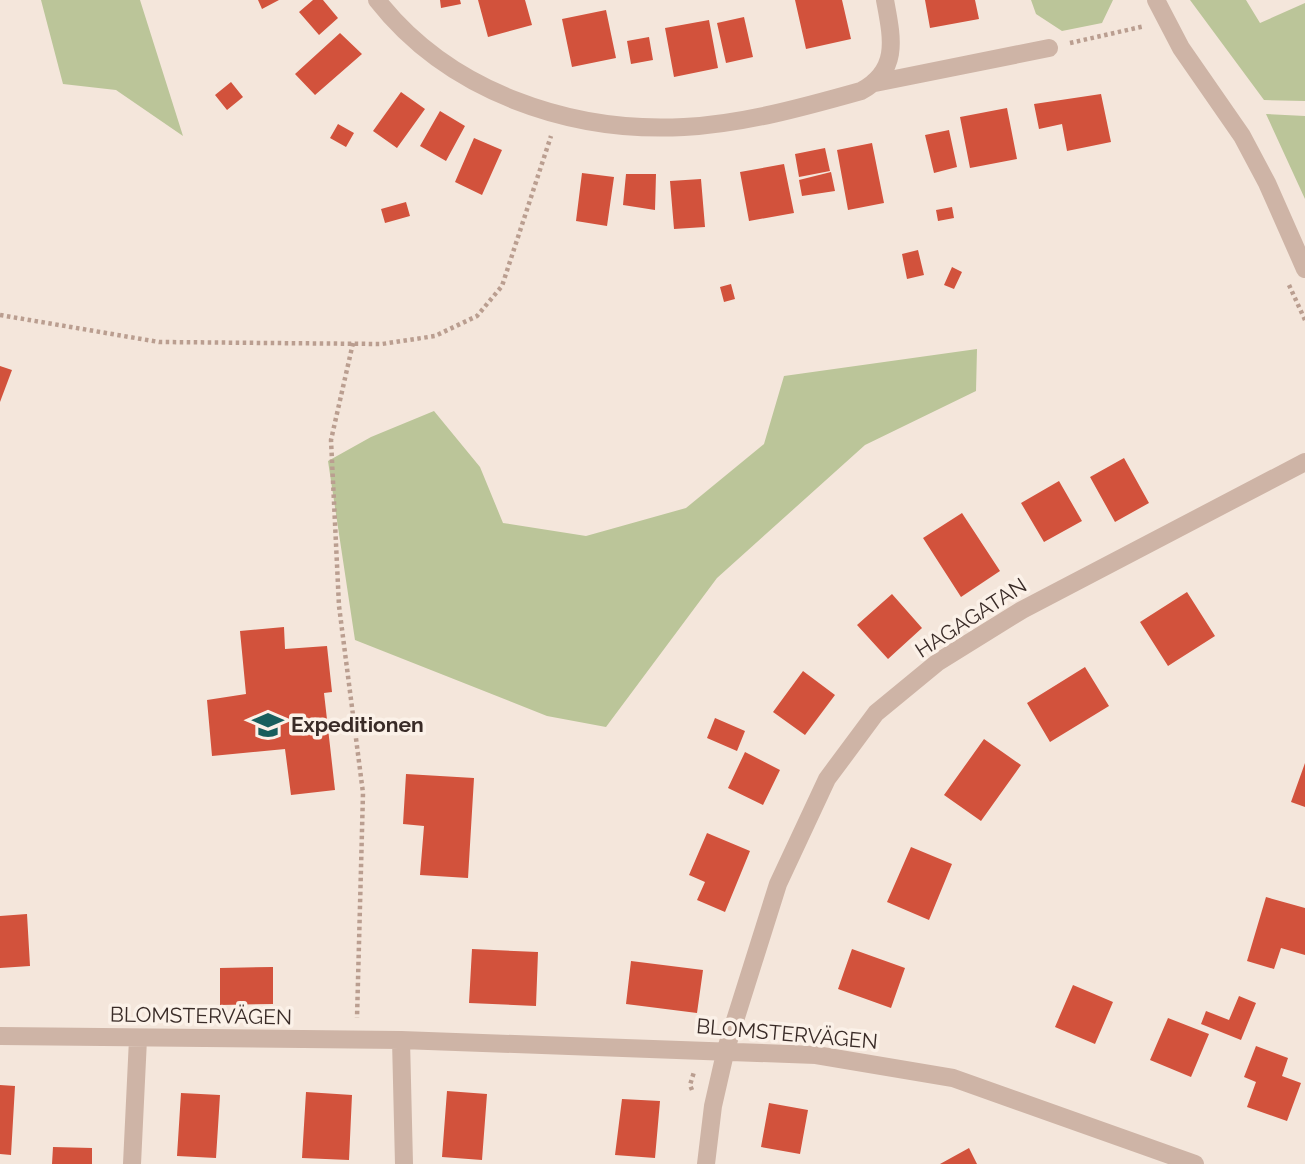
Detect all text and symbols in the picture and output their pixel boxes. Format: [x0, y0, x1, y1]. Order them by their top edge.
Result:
street label: HAGAGATAN [910, 572, 1031, 663]
school or university icon: Expeditionen [251, 708, 285, 742]
place label: Expeditionen [291, 712, 424, 737]
street label: BLOMSTERVÄGEN [110, 1001, 292, 1030]
street label: BLOMSTERVÄGEN [695, 1013, 879, 1054]

